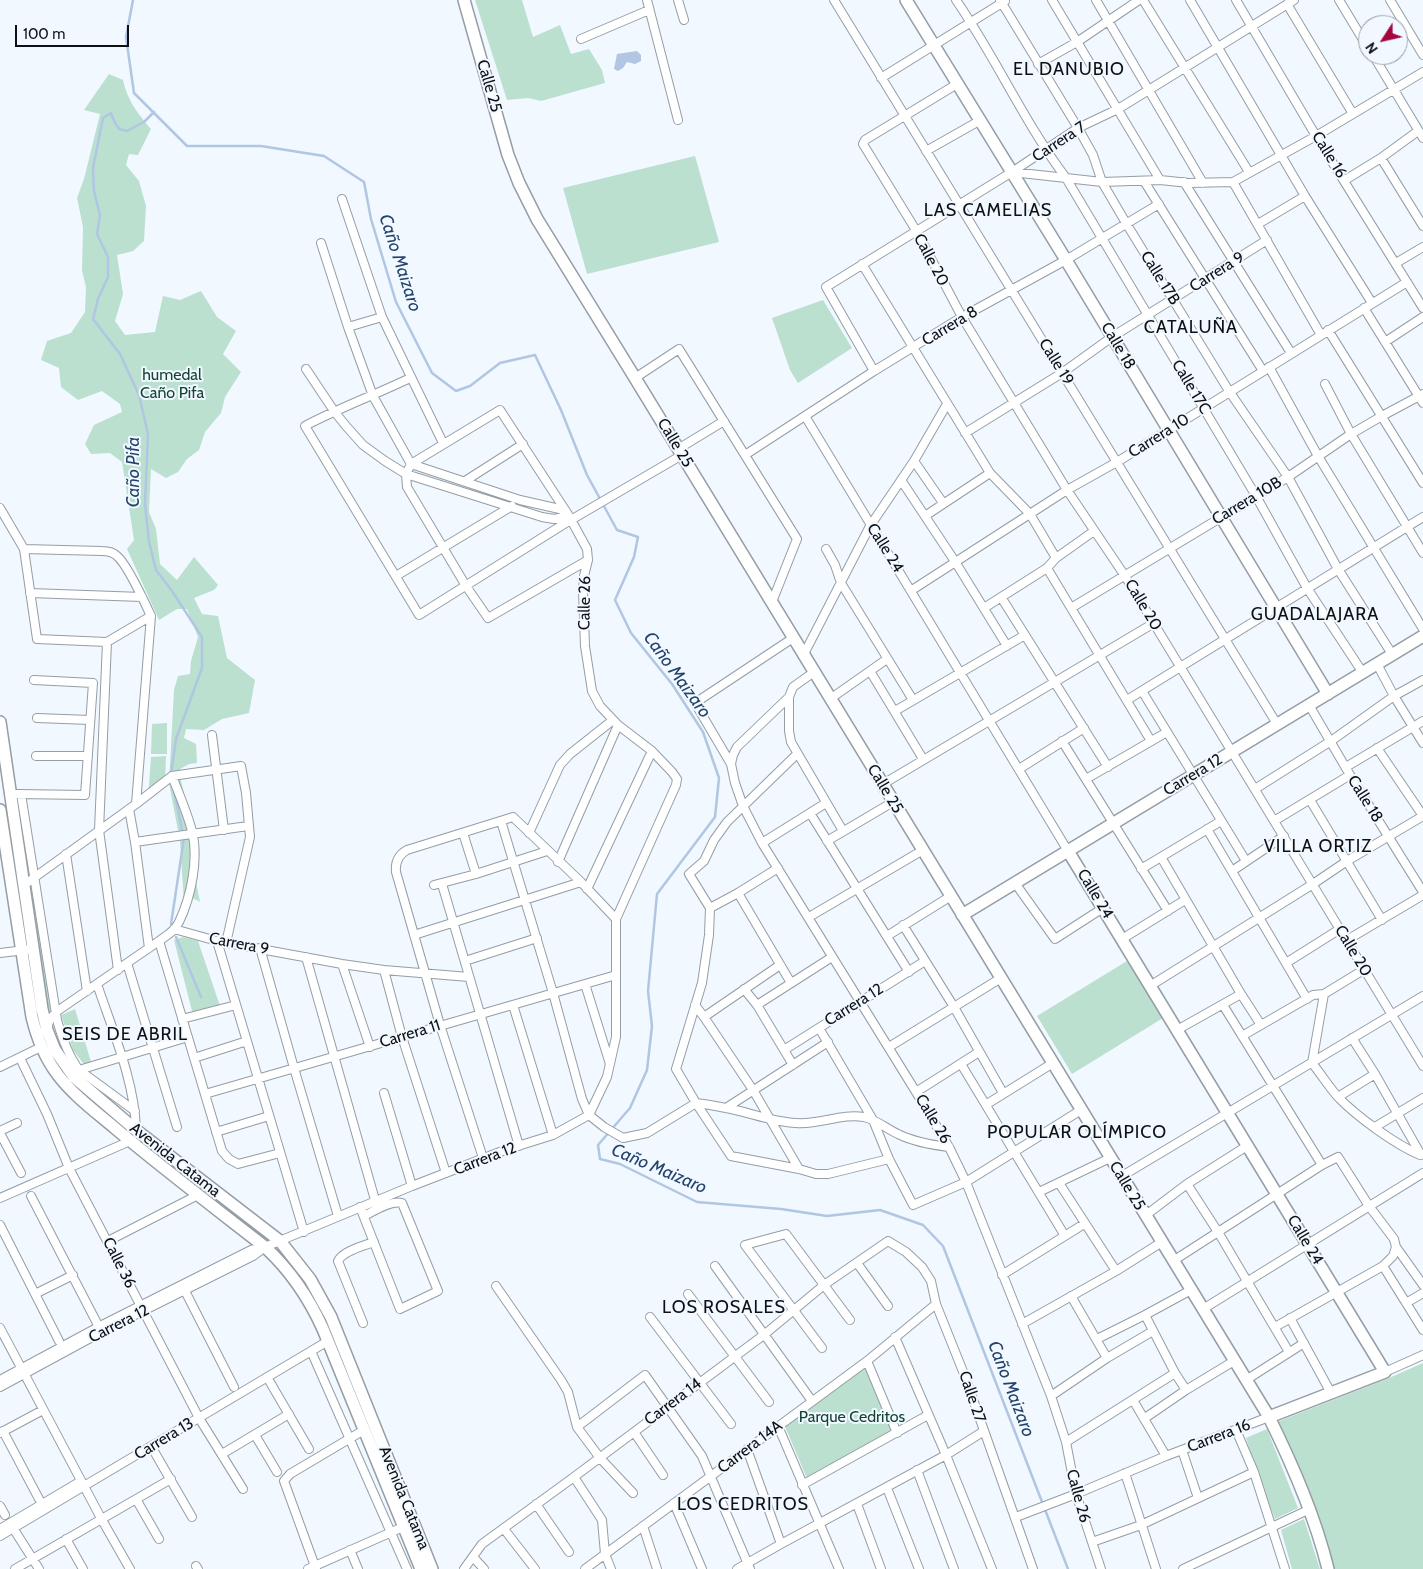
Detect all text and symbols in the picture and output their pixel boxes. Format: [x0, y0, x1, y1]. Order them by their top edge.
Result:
scale bar [18, 15, 131, 47]
north arrow [1358, 15, 1408, 65]
text: 100 m [23, 25, 65, 43]
text: N [1361, 39, 1382, 57]
street label: Calle 25 [472, 57, 506, 115]
district label: EL DANUBIO [1012, 59, 1126, 81]
street label: Carrera 7 [1029, 118, 1089, 166]
street label: Calle 16 [1307, 128, 1351, 182]
district label: LAS CAMELIAS [922, 200, 1054, 222]
water label: Caño Maizaro [374, 212, 426, 314]
street label: Calle 20 [909, 231, 953, 289]
street label: Calle 17B [1136, 248, 1184, 308]
street label: Carrera 9 [1186, 248, 1248, 296]
street label: Carrera 8 [919, 302, 981, 350]
district label: CATALUÑA [1143, 317, 1239, 339]
street label: Calle 18 [1096, 319, 1140, 373]
street label: Calle 19 [1034, 335, 1078, 389]
street label: Calle 17C [1167, 356, 1215, 418]
park label: humedal Caño Pifa [140, 365, 204, 403]
street label: Carrera 10 [1125, 410, 1193, 462]
street label: Calle 25 [653, 415, 697, 471]
water label: Caño Pifa [123, 437, 145, 507]
street label: Carrera 10B [1209, 473, 1285, 529]
street label: Calle 24 [862, 520, 908, 576]
street label: Calle 26 [575, 576, 595, 630]
street label: Calle 20 [1120, 576, 1166, 634]
district label: GUADALAJARA [1249, 604, 1381, 626]
water label: Caño Maizaro [639, 628, 715, 722]
street label: Carrera 12 [1160, 750, 1226, 800]
street label: Calle 25 [863, 761, 907, 817]
street label: Calle 18 [1343, 772, 1387, 826]
district label: VILLA ORTIZ [1262, 836, 1374, 858]
street label: Calle 24 [1073, 866, 1117, 922]
street label: Calle 20 [1330, 922, 1376, 980]
street label: Carrera 9 [207, 929, 271, 959]
street label: Carrera 12 [821, 980, 887, 1030]
street label: Carrera 11 [377, 1016, 443, 1052]
district label: SEIS DE ABRIL [60, 1024, 190, 1046]
street label: Calle 26 [911, 1091, 955, 1147]
street label: Avenida Catama [126, 1119, 224, 1201]
district label: POPULAR OLÍMPICO [985, 1122, 1169, 1144]
street label: Carrera 12 [451, 1138, 519, 1180]
water label: Caño Maizaro [608, 1139, 710, 1199]
street label: Calle 25 [1105, 1158, 1149, 1214]
street label: Calle 24 [1283, 1212, 1327, 1268]
street label: Calle 36 [98, 1234, 140, 1292]
district label: LOS ROSALES [661, 1297, 787, 1319]
street label: Carrera 12 [85, 1301, 153, 1347]
water label: Caño Maizaro [983, 1338, 1039, 1440]
street label: Calle 27 [954, 1369, 990, 1425]
street label: Carrera 14 [641, 1374, 705, 1430]
park label: Parque Cedritos [799, 1407, 905, 1427]
street label: Carrera 13 [131, 1414, 197, 1464]
street label: Carrera 16 [1185, 1415, 1253, 1457]
street label: Carrera 14A [714, 1416, 786, 1478]
street label: Avenida Catama [375, 1443, 433, 1553]
street label: Calle 26 [1062, 1467, 1094, 1525]
district label: LOS CEDRITOS [675, 1494, 811, 1516]

